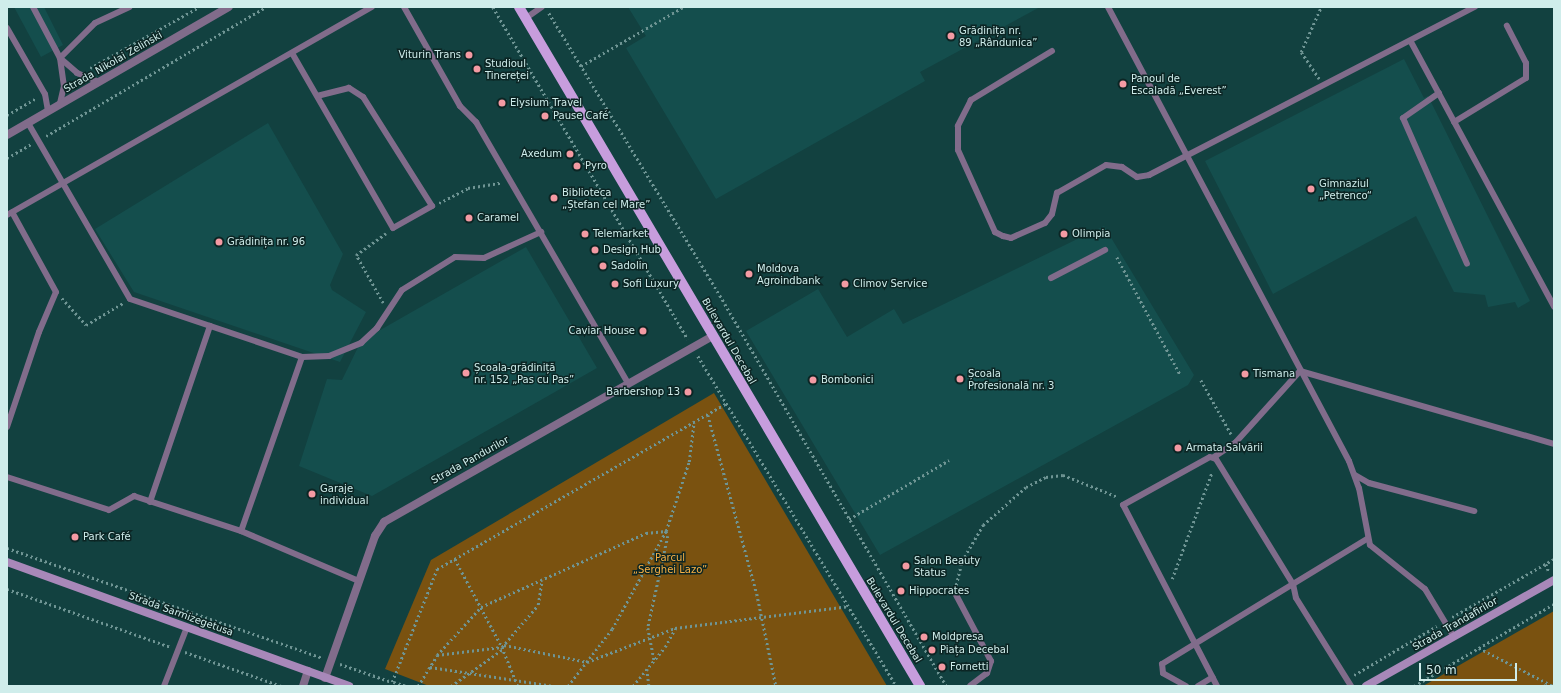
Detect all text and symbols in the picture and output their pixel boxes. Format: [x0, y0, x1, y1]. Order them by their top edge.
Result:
place label: Grădinița nr. 89 „Rândunica” [959, 24, 1038, 48]
street label: Strada Nikolai Zelinski [62, 29, 164, 95]
marker: Grădinița nr. 89 „Rândunica” [946, 31, 956, 41]
place label: Viturin Trans [399, 49, 461, 61]
marker: Viturin Trans [464, 50, 474, 60]
place label: Studioul Tinereței [485, 57, 529, 80]
marker: Studioul Tinereței [472, 64, 482, 74]
place label: Panoul de Escaladă „Everest” [1131, 72, 1227, 96]
marker: Panoul de Escaladă „Everest” [1118, 79, 1128, 89]
place label: Elysium Travel [510, 97, 582, 109]
marker: Elysium Travel [497, 98, 507, 108]
place label: Pause Café [553, 110, 608, 122]
marker: Pause Café [540, 111, 550, 121]
place label: Axedum [521, 148, 562, 160]
marker: Axedum [565, 149, 575, 159]
place label: Pyro [585, 160, 607, 172]
marker: Pyro [572, 161, 582, 171]
place label: Gimnaziul „Petrenco“ [1319, 177, 1372, 200]
marker: Gimnaziul „Petrenco“ [1306, 184, 1316, 194]
place label: Biblioteca „Ștefan cel Mare” [562, 186, 650, 210]
marker: Biblioteca „Ștefan cel Mare” [549, 193, 559, 203]
place label: Caramel [477, 212, 519, 224]
marker: Caramel [464, 213, 474, 223]
place label: Telemarket [593, 228, 648, 240]
place label: Olimpia [1072, 228, 1110, 240]
marker: Telemarket [580, 229, 590, 239]
marker: Olimpia [1059, 229, 1069, 239]
place label: Grădinița nr. 96 [227, 236, 305, 248]
marker: Grădinița nr. 96 [214, 237, 224, 247]
place label: Design Hub [603, 244, 661, 256]
marker: Design Hub [590, 245, 600, 255]
place label: Sadolin [611, 260, 648, 272]
marker: Sadolin [598, 261, 608, 271]
place label: Moldova Agroindbank [757, 262, 820, 286]
marker: Moldova Agroindbank [744, 269, 754, 279]
place label: Sofi Luxury [623, 278, 679, 290]
place label: Climov Service [853, 278, 927, 290]
marker: Sofi Luxury [610, 279, 620, 289]
marker: Climov Service [840, 279, 850, 289]
street label: Bulevardul Decebal [699, 296, 759, 386]
place label: Caviar House [568, 325, 635, 337]
marker: Caviar House [638, 326, 648, 336]
place label: Școala-grădiniță nr. 152 „Pas cu Pas” [474, 361, 574, 384]
place label: Școala Profesională nr. 3 [968, 367, 1054, 390]
marker: Școala-grădiniță nr. 152 „Pas cu Pas” [461, 368, 471, 378]
place label: Tismana [1253, 368, 1295, 380]
marker: Tismana [1240, 369, 1250, 379]
place label: Bombonici [821, 374, 874, 386]
marker: Școala Profesională nr. 3 [955, 374, 965, 384]
marker: Bombonici [808, 375, 818, 385]
place label: Barbershop 13 [606, 386, 680, 398]
marker: Barbershop 13 [683, 387, 693, 397]
street label: Strada Pandurilor [429, 434, 511, 486]
place label: Armata Salvării [1186, 442, 1263, 454]
marker: Armata Salvării [1173, 443, 1183, 453]
place label: Garaje individual [320, 482, 369, 506]
marker: Garaje individual [307, 489, 317, 499]
place label: Park Café [83, 531, 131, 543]
marker: Park Café [70, 532, 80, 542]
park label: Parcul „Serghei Lazo” [633, 551, 707, 574]
place label: Salon Beauty Status [914, 554, 980, 578]
marker: Salon Beauty Status [901, 561, 911, 571]
street label: Bulevardul Decebal [864, 575, 924, 665]
place label: Hippocrates [909, 585, 969, 597]
marker: Hippocrates [896, 586, 906, 596]
street label: Strada Sarmizegetusa [127, 589, 235, 639]
street label: Strada Trandafirilor [1410, 595, 1500, 653]
place label: Moldpresa [932, 631, 984, 643]
marker: Moldpresa [919, 632, 929, 642]
place label: Piața Decebal [940, 644, 1009, 656]
marker: Piața Decebal [927, 645, 937, 655]
scale bar [1421, 655, 1519, 681]
place label: Fornetti [950, 661, 989, 673]
marker: Fornetti [937, 662, 947, 672]
text: 50 m [1426, 663, 1457, 677]

